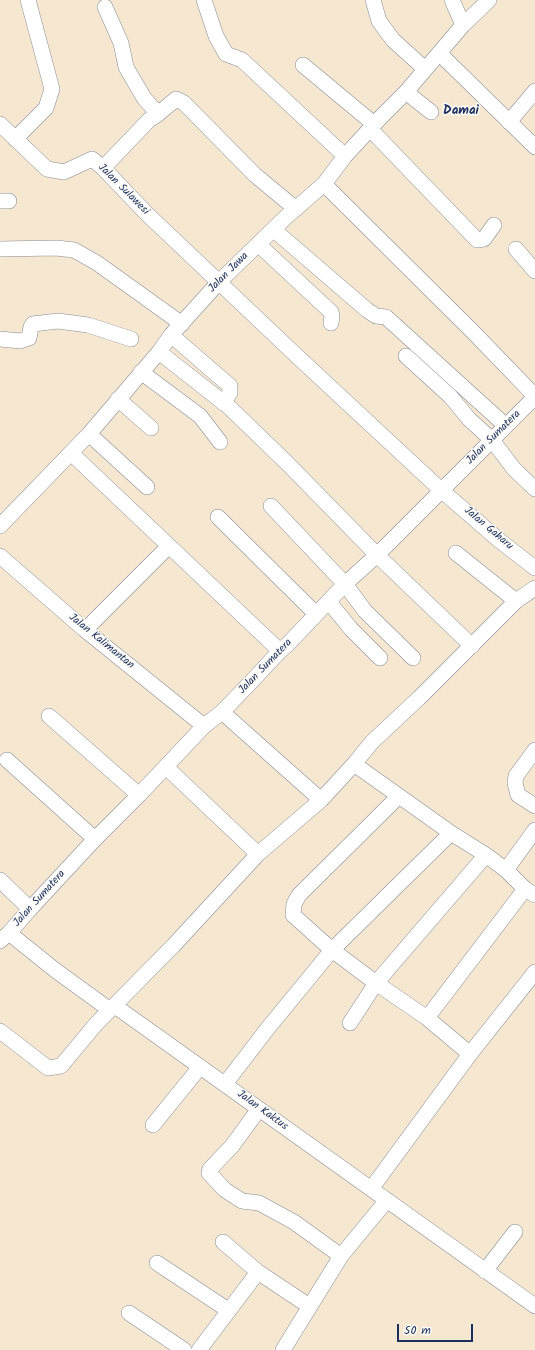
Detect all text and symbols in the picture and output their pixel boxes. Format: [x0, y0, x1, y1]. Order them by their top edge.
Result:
district label: Damai [443, 104, 479, 120]
street label: Jalan Sulawesi [95, 162, 151, 218]
street label: Jalan Jawa [206, 250, 252, 296]
street label: Jalan Sumatera [464, 408, 524, 468]
street label: Jalan Gaharu [461, 505, 515, 553]
street label: Jalan Kalimantan [66, 612, 136, 672]
street label: Jalan Sumatera [236, 637, 296, 697]
street label: Jalan Sumatera [11, 868, 69, 930]
street label: Jalan Kaktus [234, 1088, 290, 1134]
scale bar [399, 1316, 475, 1342]
text: 50 m [404, 1321, 431, 1340]

